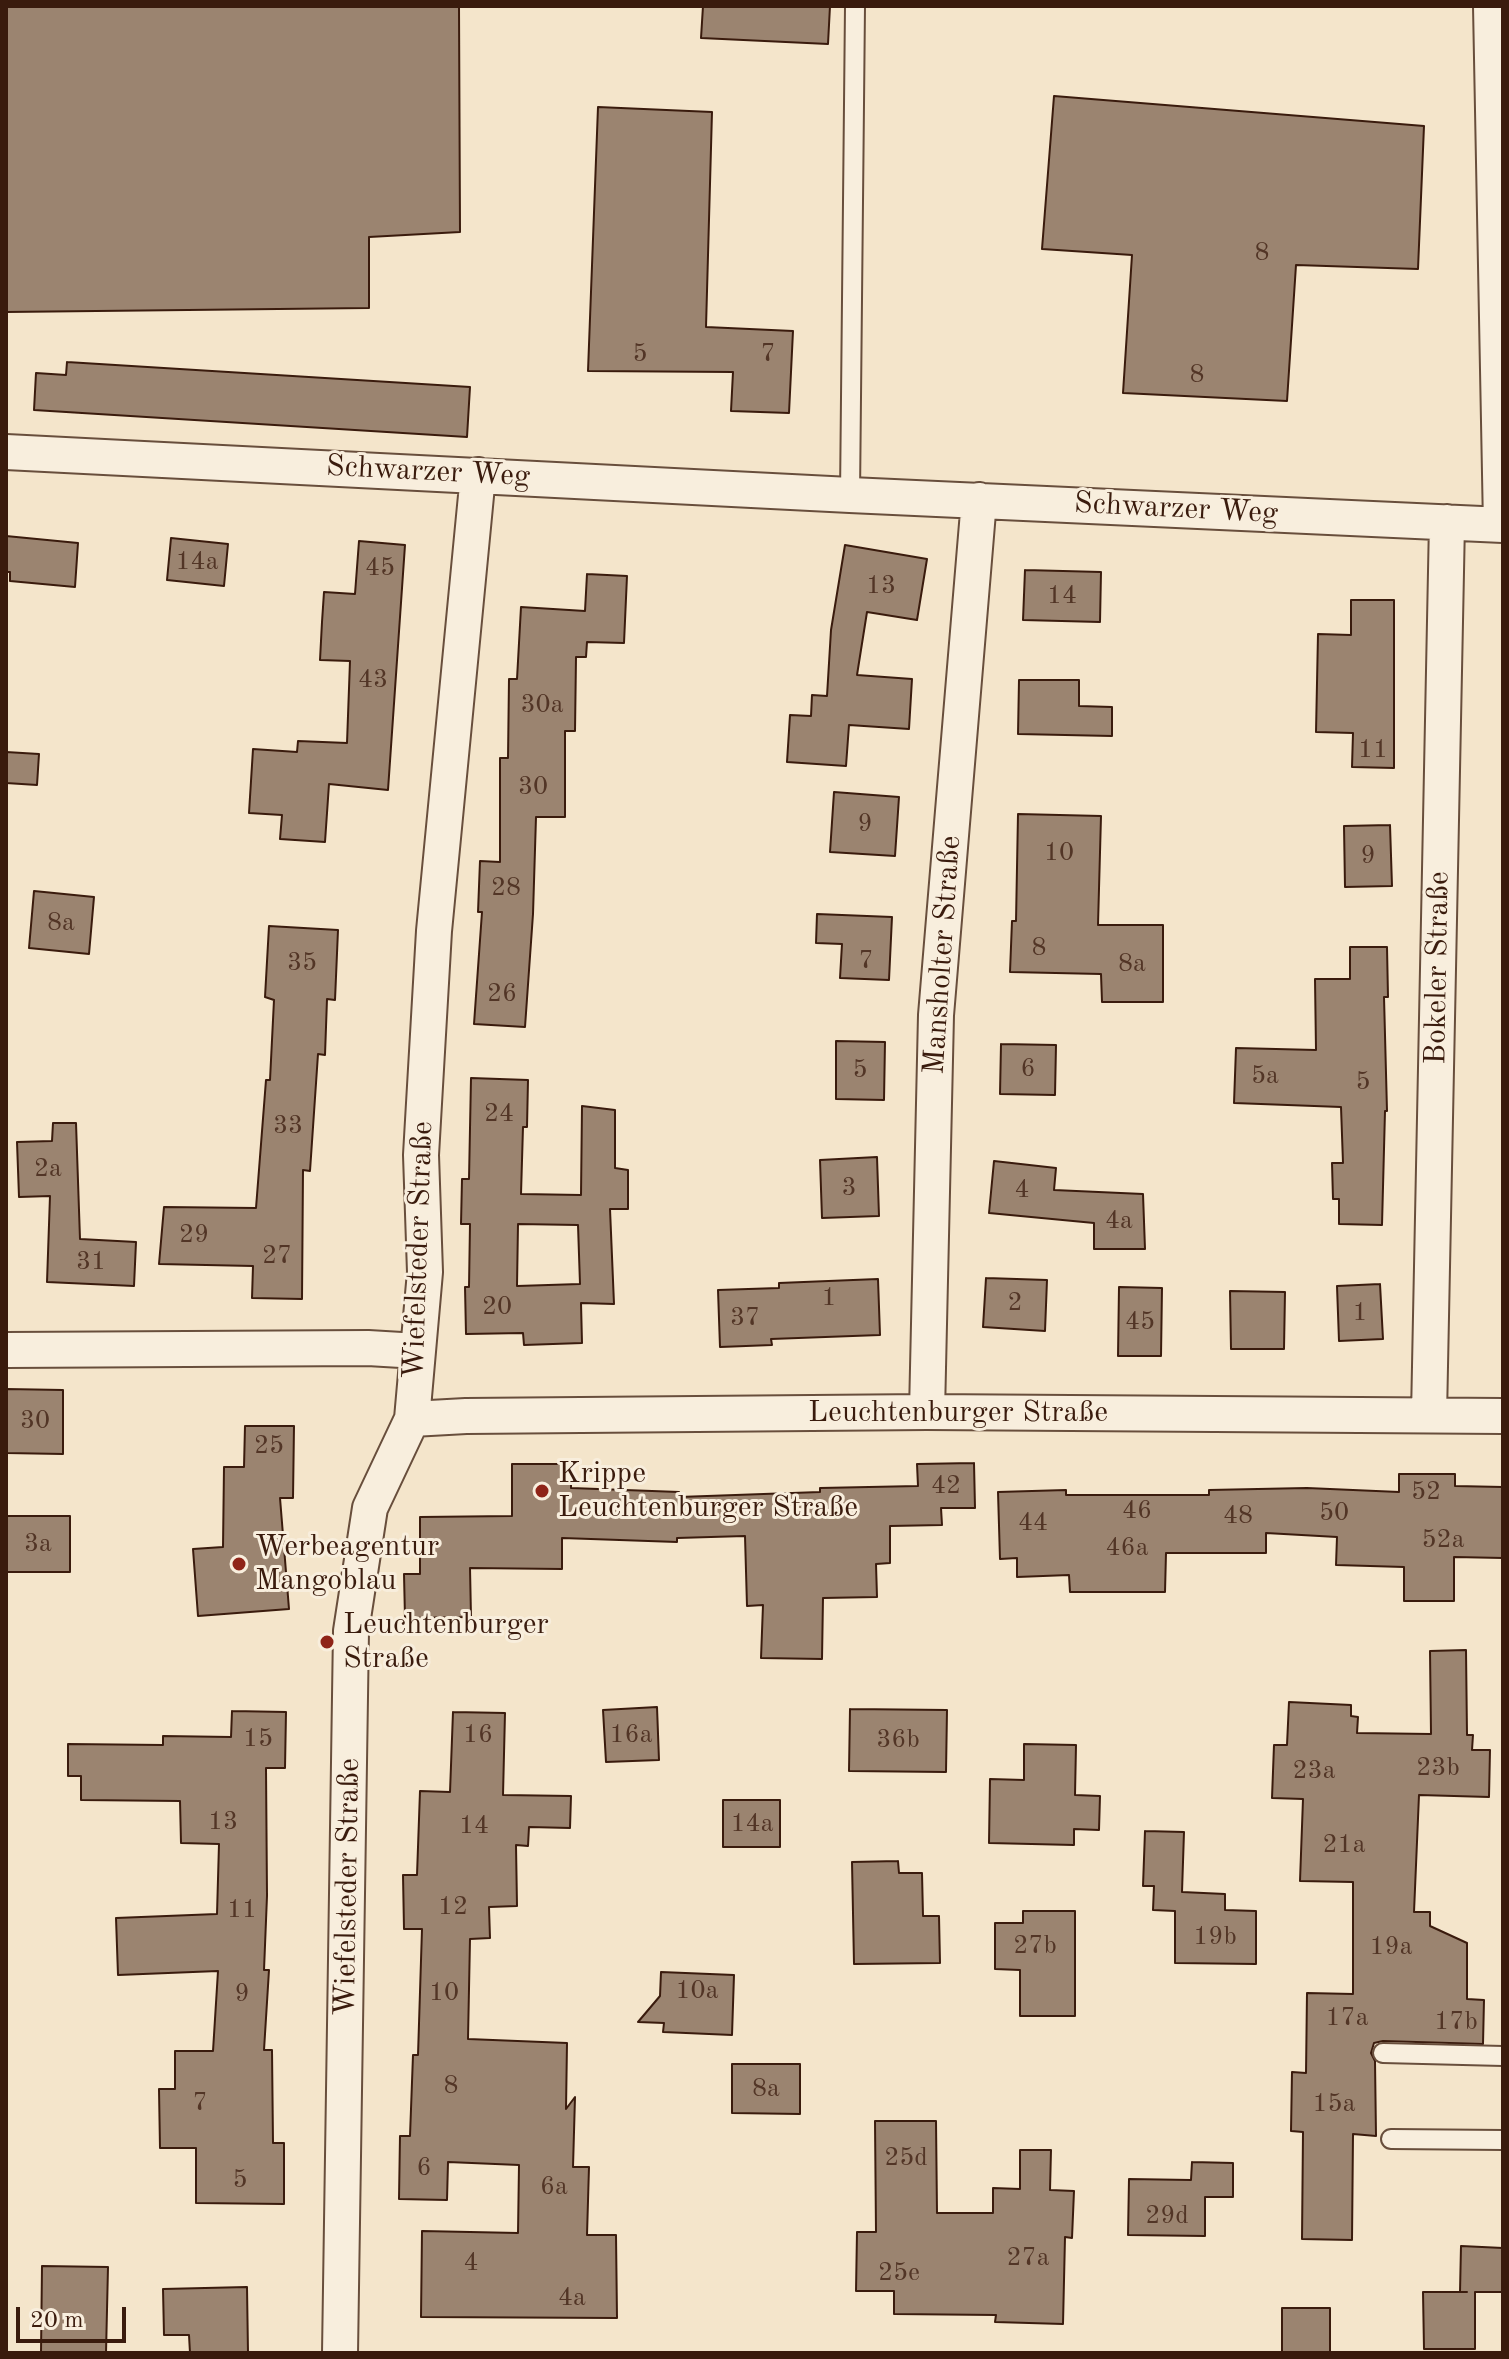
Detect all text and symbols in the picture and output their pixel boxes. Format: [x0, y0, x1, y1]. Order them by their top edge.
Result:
house number: 8 [1254, 237, 1270, 269]
house number: 5 [632, 338, 648, 370]
house number: 7 [760, 338, 776, 370]
house number: 8 [1189, 359, 1205, 391]
street label: Schwarzer Weg [325, 449, 531, 495]
street label: Schwarzer Weg [1073, 486, 1279, 532]
house number: 14a [175, 546, 219, 578]
house number: 45 [365, 552, 395, 584]
house number: 13 [866, 570, 896, 602]
house number: 14 [1047, 580, 1077, 612]
house number: 43 [358, 664, 388, 696]
house number: 30a [520, 689, 564, 721]
house number: 11 [1358, 734, 1388, 766]
house number: 30 [518, 771, 548, 803]
house number: 9 [857, 808, 873, 840]
street label: Mansholter Straße [917, 834, 969, 1076]
house number: 10 [1044, 837, 1074, 869]
house number: 9 [1360, 840, 1376, 872]
street label: Bokeler Straße [1418, 871, 1458, 1065]
house number: 28 [491, 872, 521, 904]
house number: 8a [47, 907, 75, 939]
house number: 8 [1031, 932, 1047, 964]
house number: 7 [858, 945, 874, 977]
house number: 35 [287, 947, 317, 979]
house number: 8a [1118, 948, 1146, 980]
house number: 26 [487, 978, 517, 1010]
house number: 6 [1020, 1053, 1036, 1085]
house number: 5 [852, 1054, 868, 1086]
house number: 5a [1251, 1060, 1279, 1092]
house number: 5 [1355, 1066, 1371, 1098]
house number: 24 [484, 1098, 514, 1130]
house number: 33 [273, 1110, 303, 1142]
street label: Wiefelsteder Straße [397, 1121, 441, 1379]
house number: 2a [34, 1153, 62, 1185]
house number: 3 [841, 1172, 857, 1204]
house number: 4 [1014, 1174, 1030, 1206]
house number: 4a [1105, 1205, 1133, 1237]
house number: 29 [179, 1219, 209, 1251]
house number: 27 [262, 1240, 292, 1272]
house number: 31 [76, 1246, 106, 1278]
house number: 1 [821, 1282, 837, 1314]
house number: 2 [1007, 1287, 1023, 1319]
house number: 20 [482, 1291, 512, 1323]
house number: 1 [1352, 1297, 1368, 1329]
house number: 37 [730, 1302, 760, 1334]
house number: 45 [1125, 1306, 1155, 1338]
street label: Leuchtenburger Straße [808, 1395, 1108, 1431]
house number: 30 [20, 1405, 50, 1437]
house number: 25 [254, 1430, 284, 1462]
place label: Krippe Leuchtenburger Straße [558, 1456, 858, 1526]
house number: 42 [931, 1470, 961, 1502]
house number: 52 [1411, 1476, 1441, 1508]
marker: Krippe Leuchtenburger Straße [533, 1482, 551, 1500]
house number: 46 [1122, 1495, 1152, 1527]
house number: 50 [1319, 1497, 1349, 1529]
house number: 48 [1223, 1500, 1253, 1532]
house number: 44 [1018, 1507, 1048, 1539]
house number: 52a [1421, 1524, 1465, 1556]
house number: 3a [24, 1528, 52, 1560]
place label: Werbeagentur Mangoblau [255, 1529, 439, 1600]
house number: 46a [1105, 1532, 1149, 1564]
marker: Werbeagentur Mangoblau [230, 1555, 248, 1573]
place label: Leuchtenburger Straße [343, 1607, 549, 1678]
marker: Leuchtenburger Straße [318, 1633, 336, 1651]
house number: 16 [463, 1719, 493, 1751]
house number: 16a [609, 1719, 653, 1751]
house number: 15 [243, 1723, 273, 1755]
house number: 36b [876, 1724, 920, 1756]
house number: 23b [1416, 1752, 1460, 1784]
house number: 23a [1292, 1755, 1336, 1787]
street label: Wiefelsteder Straße [328, 1758, 368, 2016]
house number: 13 [208, 1806, 238, 1838]
house number: 14a [730, 1808, 774, 1840]
house number: 14 [459, 1810, 489, 1842]
house number: 21a [1322, 1829, 1366, 1861]
house number: 12 [438, 1891, 468, 1923]
house number: 11 [227, 1894, 257, 1926]
house number: 19b [1193, 1921, 1237, 1953]
house number: 27b [1013, 1930, 1057, 1962]
house number: 19a [1369, 1931, 1413, 1963]
house number: 10a [675, 1975, 719, 2007]
house number: 10 [429, 1977, 459, 2009]
house number: 9 [234, 1978, 250, 2010]
house number: 17a [1325, 2002, 1369, 2034]
house number: 17b [1434, 2006, 1478, 2038]
house number: 8 [443, 2070, 459, 2102]
house number: 8a [752, 2073, 780, 2105]
house number: 7 [192, 2087, 208, 2119]
house number: 15a [1312, 2088, 1356, 2120]
house number: 25d [884, 2142, 928, 2174]
house number: 6 [416, 2152, 432, 2184]
house number: 5 [232, 2164, 248, 2196]
house number: 6a [540, 2171, 568, 2203]
house number: 29d [1145, 2200, 1189, 2232]
house number: 27a [1006, 2242, 1050, 2274]
house number: 4 [463, 2247, 479, 2279]
house number: 25e [878, 2257, 920, 2289]
house number: 4a [558, 2282, 586, 2314]
scale bar [20, 2291, 130, 2341]
text: 20 m [30, 2309, 84, 2333]

